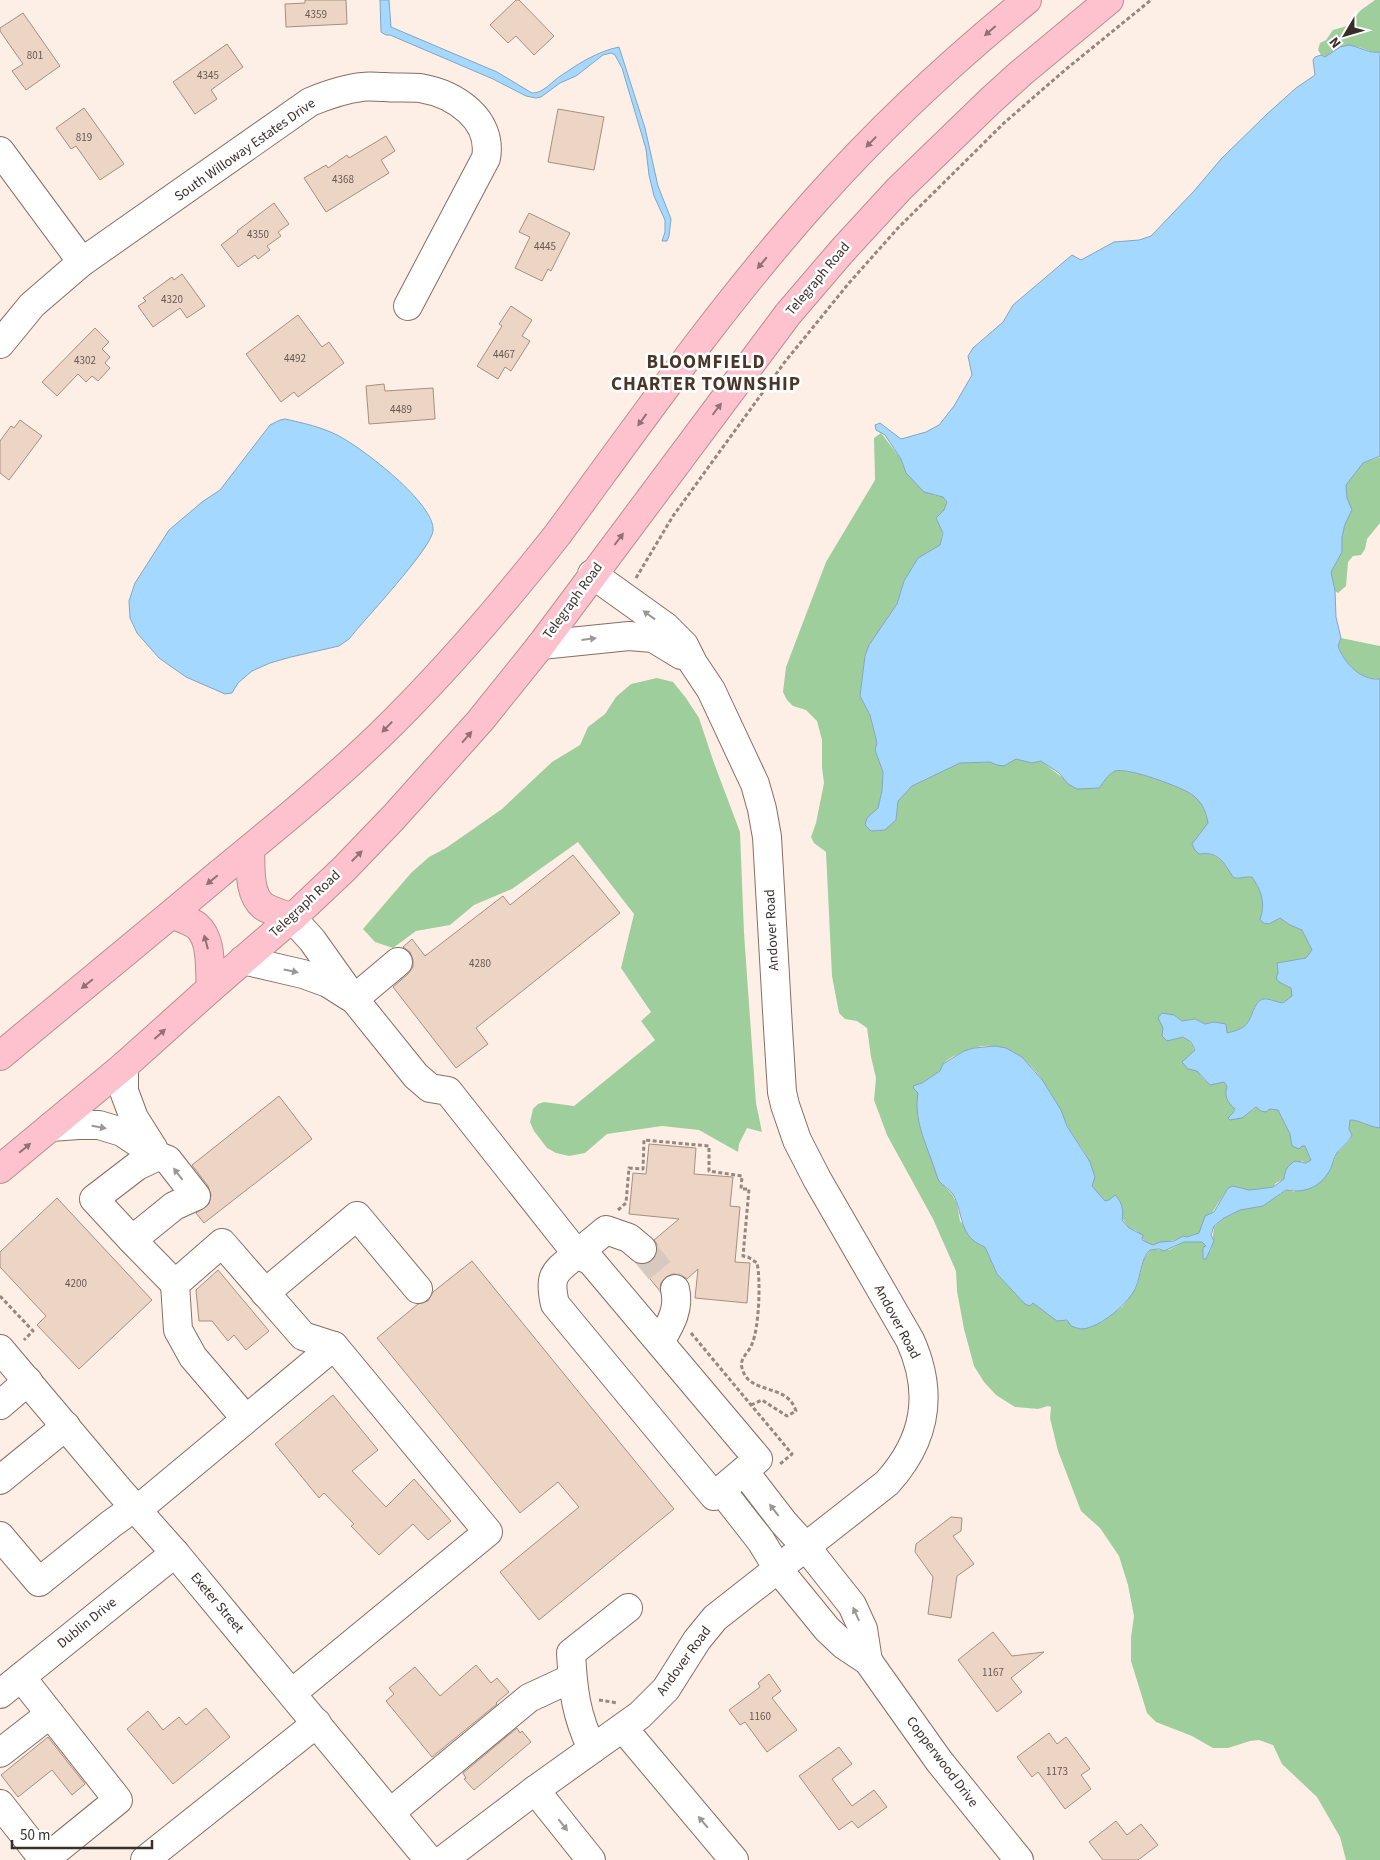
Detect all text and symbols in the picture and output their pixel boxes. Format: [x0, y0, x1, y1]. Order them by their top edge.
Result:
house number: 4359 [305, 7, 327, 22]
north arrow [1320, 10, 1370, 60]
one-way arrow [983, 26, 996, 37]
text: N [1325, 33, 1346, 52]
house number: 801 [27, 48, 43, 63]
house number: 4345 [197, 68, 219, 83]
street label: South Willoway Estates Drive [170, 94, 320, 206]
house number: 819 [76, 130, 92, 145]
one-way arrow [865, 136, 877, 148]
house number: 4368 [332, 172, 354, 187]
house number: 4350 [247, 227, 269, 242]
street label: Telegraph Road [781, 238, 855, 320]
house number: 4445 [534, 239, 556, 254]
one-way arrow [757, 256, 768, 269]
house number: 4320 [161, 292, 183, 307]
house number: 4467 [493, 347, 515, 362]
district label: BLOOMFIELD CHARTER TOWNSHIP [611, 349, 801, 398]
house number: 4492 [284, 351, 306, 366]
house number: 4302 [74, 353, 96, 368]
house number: 4489 [390, 402, 412, 417]
one-way arrow [712, 403, 723, 416]
one-way arrow [637, 413, 648, 426]
one-way arrow [614, 533, 625, 546]
street label: Telegraph Road [538, 558, 608, 644]
one-way arrow [642, 610, 656, 620]
one-way arrow [581, 635, 597, 643]
one-way arrow [381, 721, 393, 733]
one-way arrow [461, 731, 473, 743]
one-way arrow [350, 850, 362, 862]
street label: Telegraph Road [265, 866, 345, 942]
one-way arrow [206, 875, 219, 886]
street label: Andover Road [760, 889, 784, 971]
one-way arrow [202, 934, 210, 949]
house number: 4280 [469, 956, 491, 971]
one-way arrow [283, 968, 299, 976]
one-way arrow [81, 978, 94, 989]
one-way arrow [153, 1028, 165, 1040]
one-way arrow [92, 1123, 108, 1131]
one-way arrow [19, 1143, 32, 1154]
one-way arrow [173, 1168, 184, 1181]
house number: 4200 [65, 1276, 87, 1291]
street label: Andover Road [869, 1281, 925, 1363]
one-way arrow [768, 1504, 779, 1517]
street label: Exeter Street [186, 1568, 249, 1638]
street label: Dublin Drive [53, 1593, 121, 1653]
one-way arrow [851, 1607, 859, 1621]
street label: Andover Road [652, 1622, 716, 1700]
house number: 1167 [982, 1665, 1004, 1680]
house number: 1160 [749, 1709, 771, 1724]
street label: Copperwood Drive [901, 1712, 983, 1812]
house number: 1173 [1046, 1764, 1068, 1779]
one-way arrow [697, 1816, 708, 1829]
scale bar [12, 1818, 152, 1850]
one-way arrow [557, 1819, 568, 1832]
text: 50 m [20, 1825, 50, 1846]

